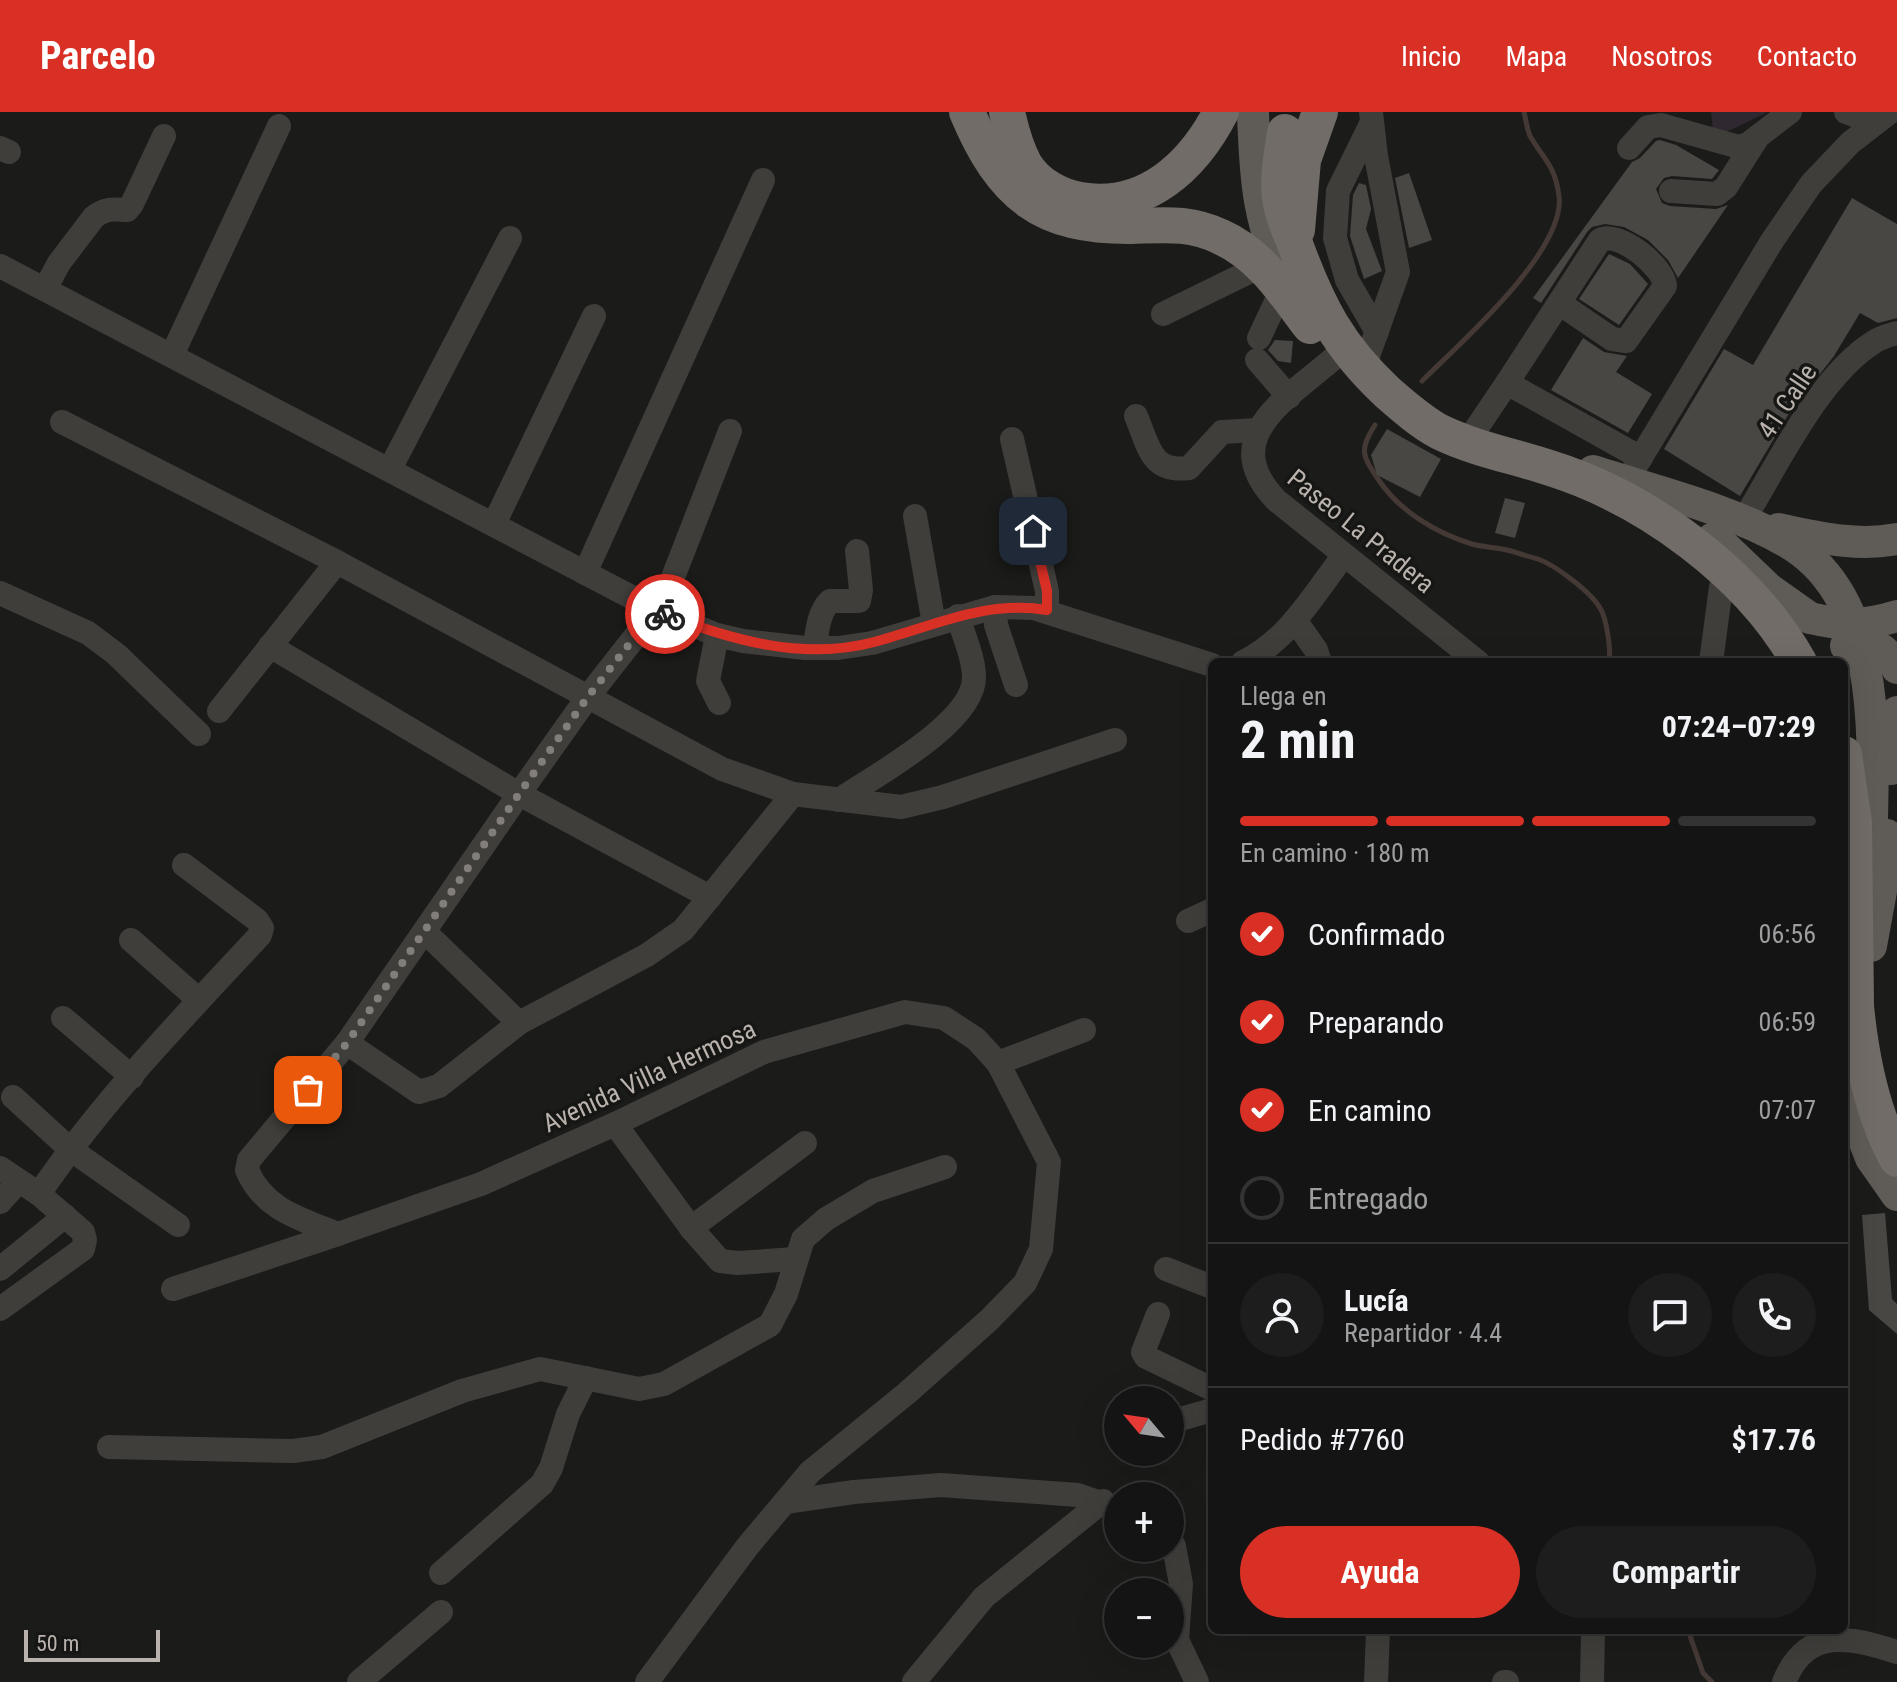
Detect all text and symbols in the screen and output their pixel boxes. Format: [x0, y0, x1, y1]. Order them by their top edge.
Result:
text: Parcelo [40, 34, 156, 78]
text: Inicio [1401, 40, 1461, 73]
text: Mapa [1505, 40, 1567, 73]
text: Nosotros [1611, 40, 1713, 73]
text: Contacto [1757, 40, 1857, 73]
street label: 41 Calle [1751, 358, 1823, 444]
street label: Paseo La Pradera [1282, 463, 1440, 599]
pin [999, 497, 1067, 565]
icon: home [1011, 509, 1055, 553]
courier [625, 574, 705, 654]
icon: bike [643, 592, 687, 636]
text: Llega en [1240, 681, 1327, 711]
text: 07:24–07:29 [1662, 709, 1816, 744]
text: 2 min [1240, 710, 1356, 771]
text: En camino · 180 m [1240, 838, 1429, 868]
icon: check [1240, 912, 1284, 956]
text: Confirmado [1308, 917, 1445, 952]
text: 06:56 [1759, 919, 1816, 949]
icon: check [1240, 1000, 1284, 1044]
text: Preparando [1308, 1005, 1444, 1040]
text: 06:59 [1759, 1007, 1816, 1037]
street label: Avenida Villa Hermosa [538, 1013, 760, 1139]
pin [274, 1056, 342, 1124]
icon: bag [286, 1068, 330, 1112]
icon: check [1240, 1088, 1284, 1132]
text: En camino [1308, 1093, 1432, 1128]
text: 07:07 [1759, 1095, 1816, 1125]
text: Entregado [1308, 1181, 1428, 1216]
button: person [1240, 1273, 1324, 1357]
button: chat [1628, 1273, 1712, 1357]
button: phone [1732, 1273, 1816, 1357]
text: Lucía [1344, 1283, 1409, 1318]
text: Repartidor · 4.4 [1344, 1318, 1502, 1348]
north arrow [1104, 1386, 1184, 1466]
map controls [1104, 1386, 1184, 1658]
text: Pedido #7760 [1240, 1422, 1405, 1457]
text: $17.76 [1731, 1422, 1816, 1457]
button: + [1104, 1482, 1184, 1562]
button: Ayuda [1240, 1526, 1520, 1618]
button: Compartir [1536, 1526, 1816, 1618]
button: − [1104, 1578, 1184, 1658]
scale bar [24, 1626, 160, 1662]
text: 50 m [36, 1631, 79, 1656]

